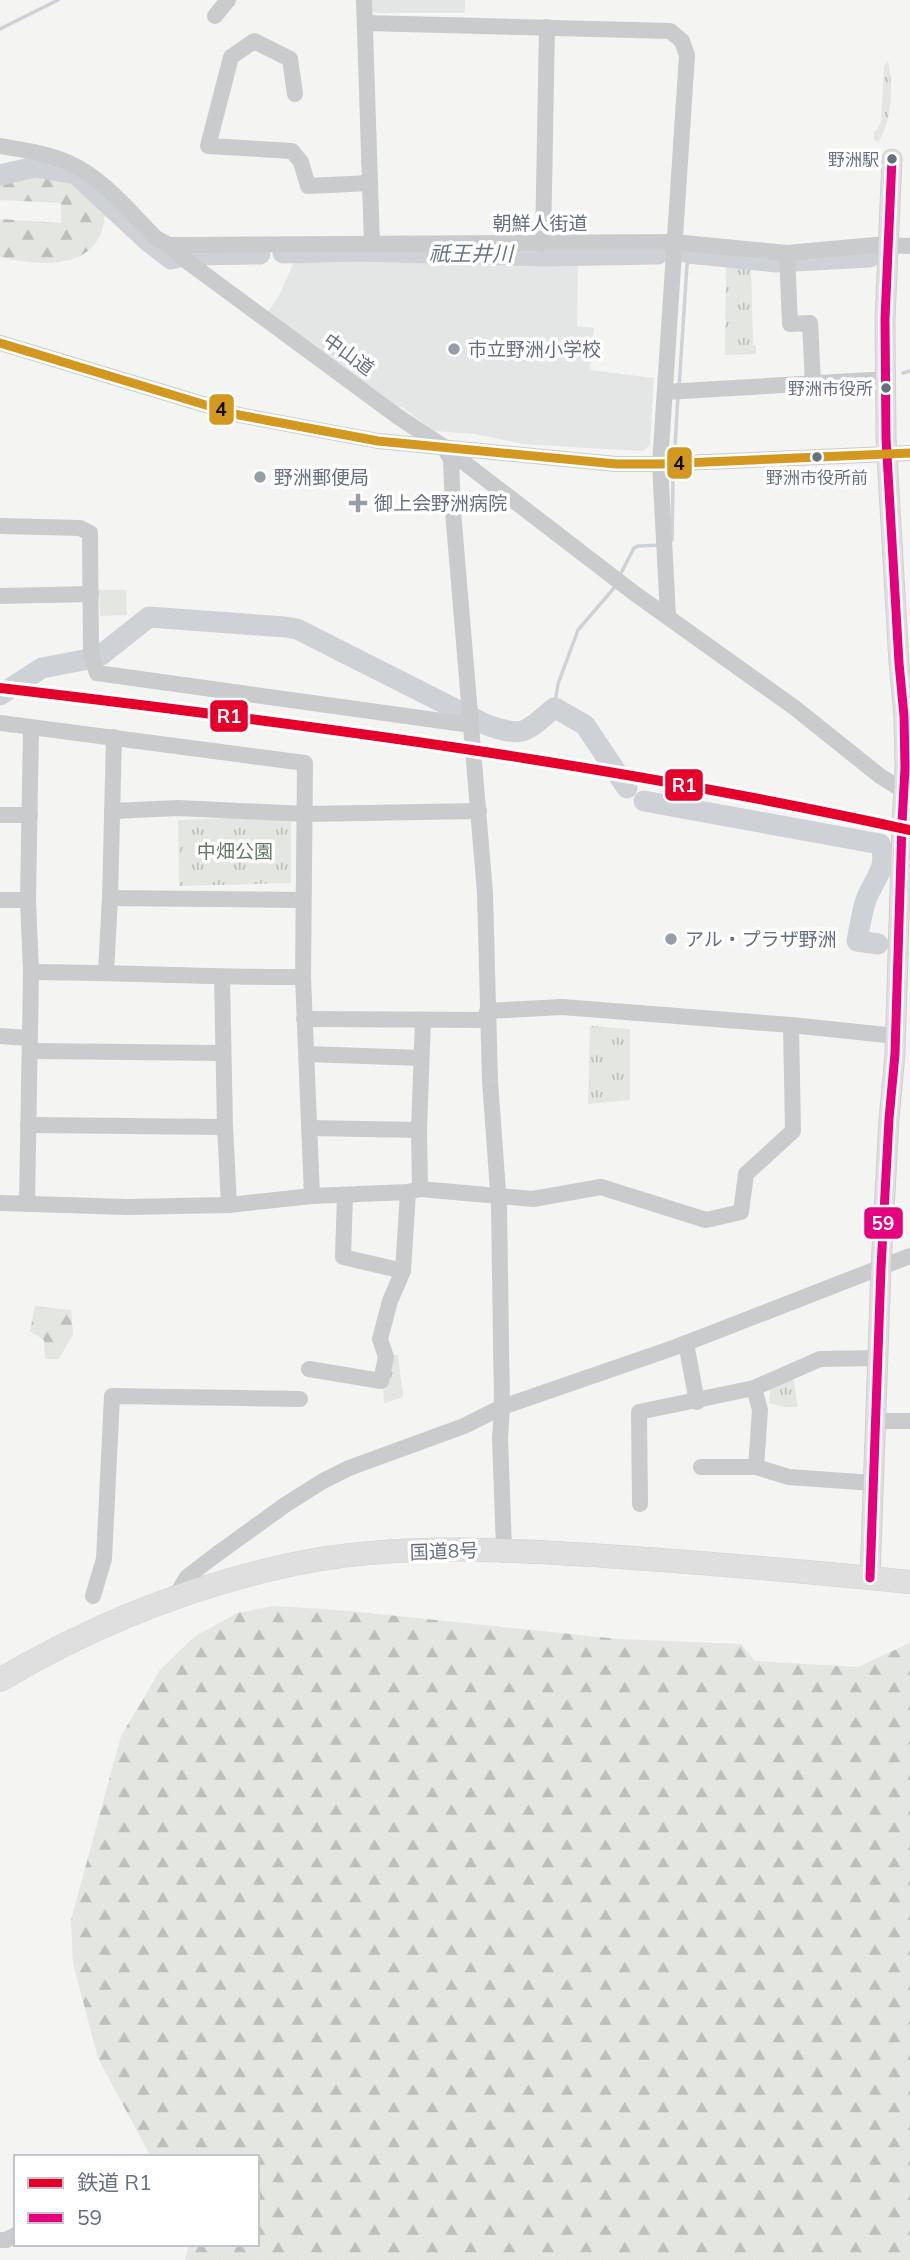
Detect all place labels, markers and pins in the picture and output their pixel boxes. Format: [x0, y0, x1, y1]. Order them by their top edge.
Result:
place label: 野洲駅 [828, 149, 879, 170]
marker: 野洲駅 [885, 152, 899, 166]
place label: 市立野洲小学校 [468, 337, 601, 361]
marker: 市立野洲小学校 [446, 341, 462, 357]
place label: 野洲市役所 [788, 378, 873, 399]
marker: 野洲市役所 [879, 381, 893, 395]
marker: 野洲市役所前 [810, 450, 824, 464]
place label: 野洲郵便局 [274, 465, 369, 489]
place label: 野洲市役所前 [766, 467, 868, 488]
marker: 野洲郵便局 [252, 469, 268, 485]
place label: 御上会野洲病院 [374, 491, 507, 515]
marker: 御上会野洲病院 [348, 493, 368, 513]
place label: アル・プラザ野洲 [685, 927, 837, 951]
marker: アル・プラザ野洲 [663, 931, 679, 947]

